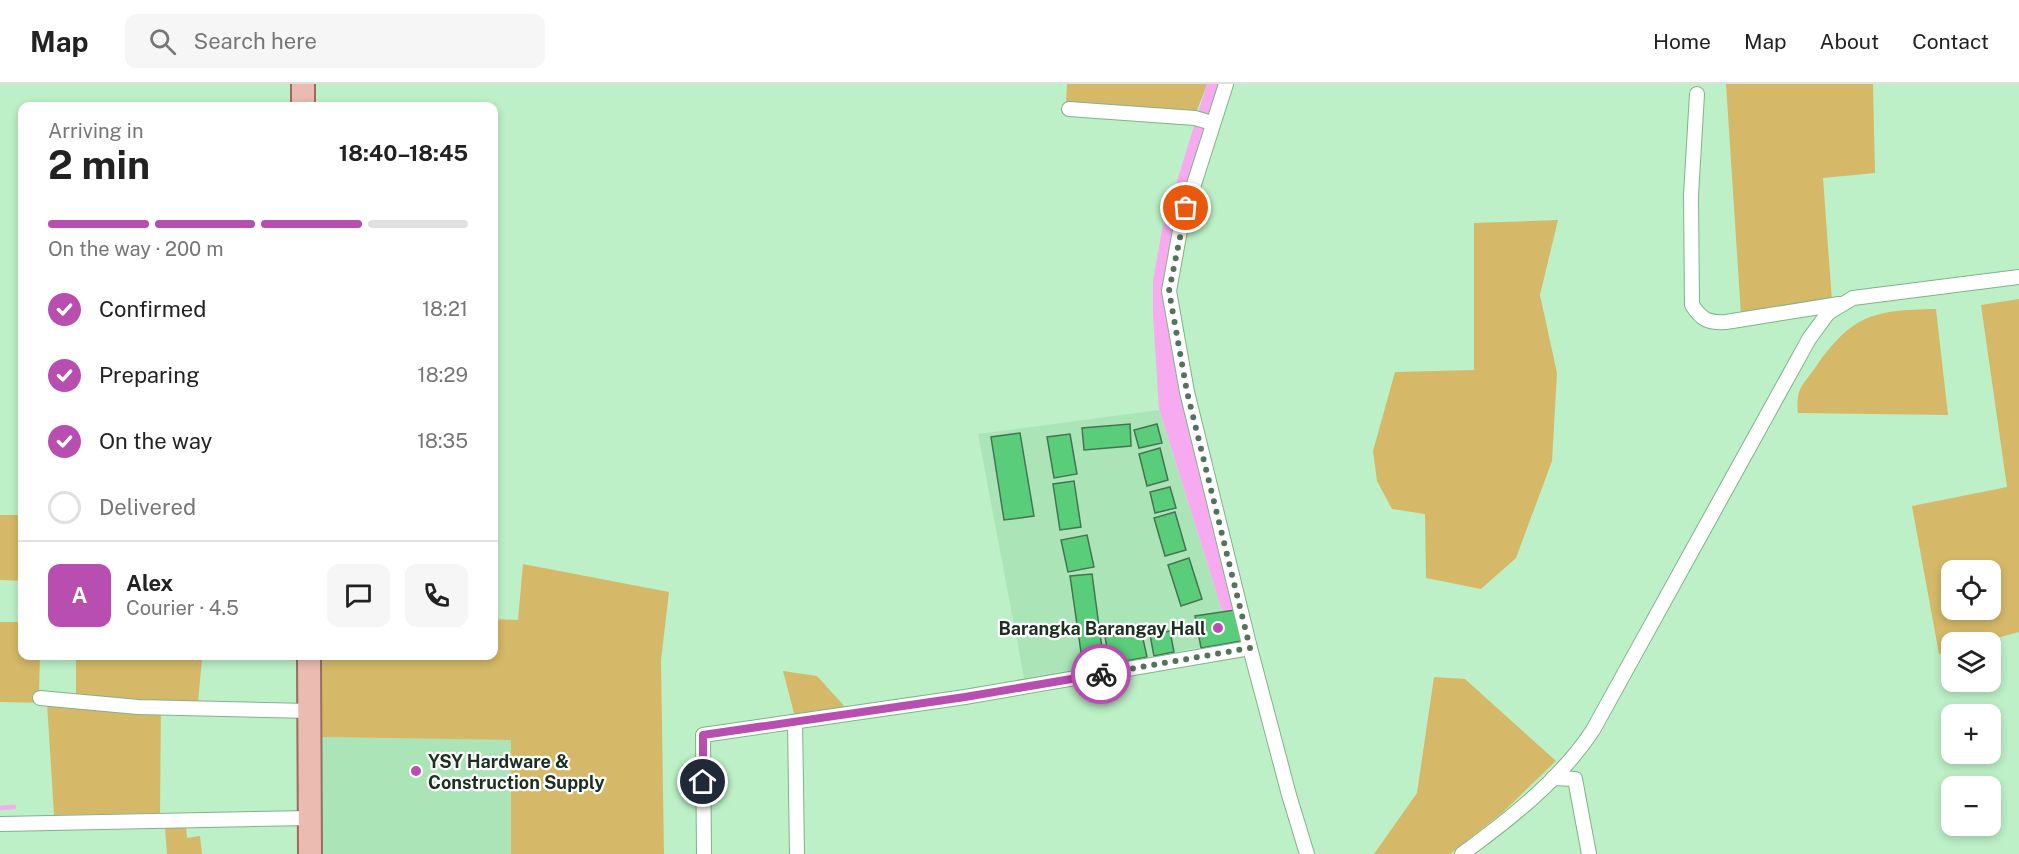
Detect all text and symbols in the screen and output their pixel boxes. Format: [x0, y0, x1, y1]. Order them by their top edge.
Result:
search box [125, 14, 545, 68]
text: Map [30, 25, 89, 58]
icon: search [146, 25, 179, 58]
text: Search here [194, 28, 317, 54]
text: Home [1653, 29, 1711, 54]
text: Map [1744, 29, 1787, 54]
text: About [1820, 29, 1879, 54]
text: Contact [1912, 29, 1989, 54]
text: Arriving in [48, 119, 143, 143]
text: 18:40–18:45 [339, 140, 468, 166]
text: 2 min [48, 142, 150, 188]
pin [1160, 182, 1211, 233]
icon: bag [1169, 191, 1202, 224]
text: On the way · 200 m [48, 237, 224, 261]
icon: check [48, 293, 81, 326]
text: Confirmed [99, 296, 206, 322]
text: 18:21 [422, 297, 468, 321]
icon: check [48, 359, 81, 392]
text: Preparing [99, 362, 200, 388]
text: 18:29 [418, 363, 468, 387]
icon: check [48, 425, 81, 458]
text: On the way [99, 428, 212, 454]
text: 18:35 [417, 429, 468, 453]
text: Delivered [99, 494, 196, 520]
map controls [1941, 560, 2001, 836]
button: locate [1941, 560, 2001, 620]
button: chat [327, 564, 390, 627]
button: phone [405, 564, 468, 627]
text: Alex [126, 570, 173, 596]
text: A [72, 582, 87, 608]
text: Courier · 4.5 [126, 596, 239, 620]
place label: Barangka Barangay Hall [999, 618, 1206, 639]
marker: Barangka Barangay Hall [1211, 621, 1225, 635]
button: layers [1941, 632, 2001, 692]
courier [1071, 644, 1131, 704]
icon: bike [1085, 658, 1118, 691]
button: + [1941, 704, 2001, 764]
place label: YSY Hardware & Construction Supply [428, 751, 605, 793]
pin [677, 756, 728, 807]
marker: YSY Hardware & Construction Supply [409, 764, 423, 778]
icon: home [686, 765, 719, 798]
button: − [1941, 776, 2001, 836]

